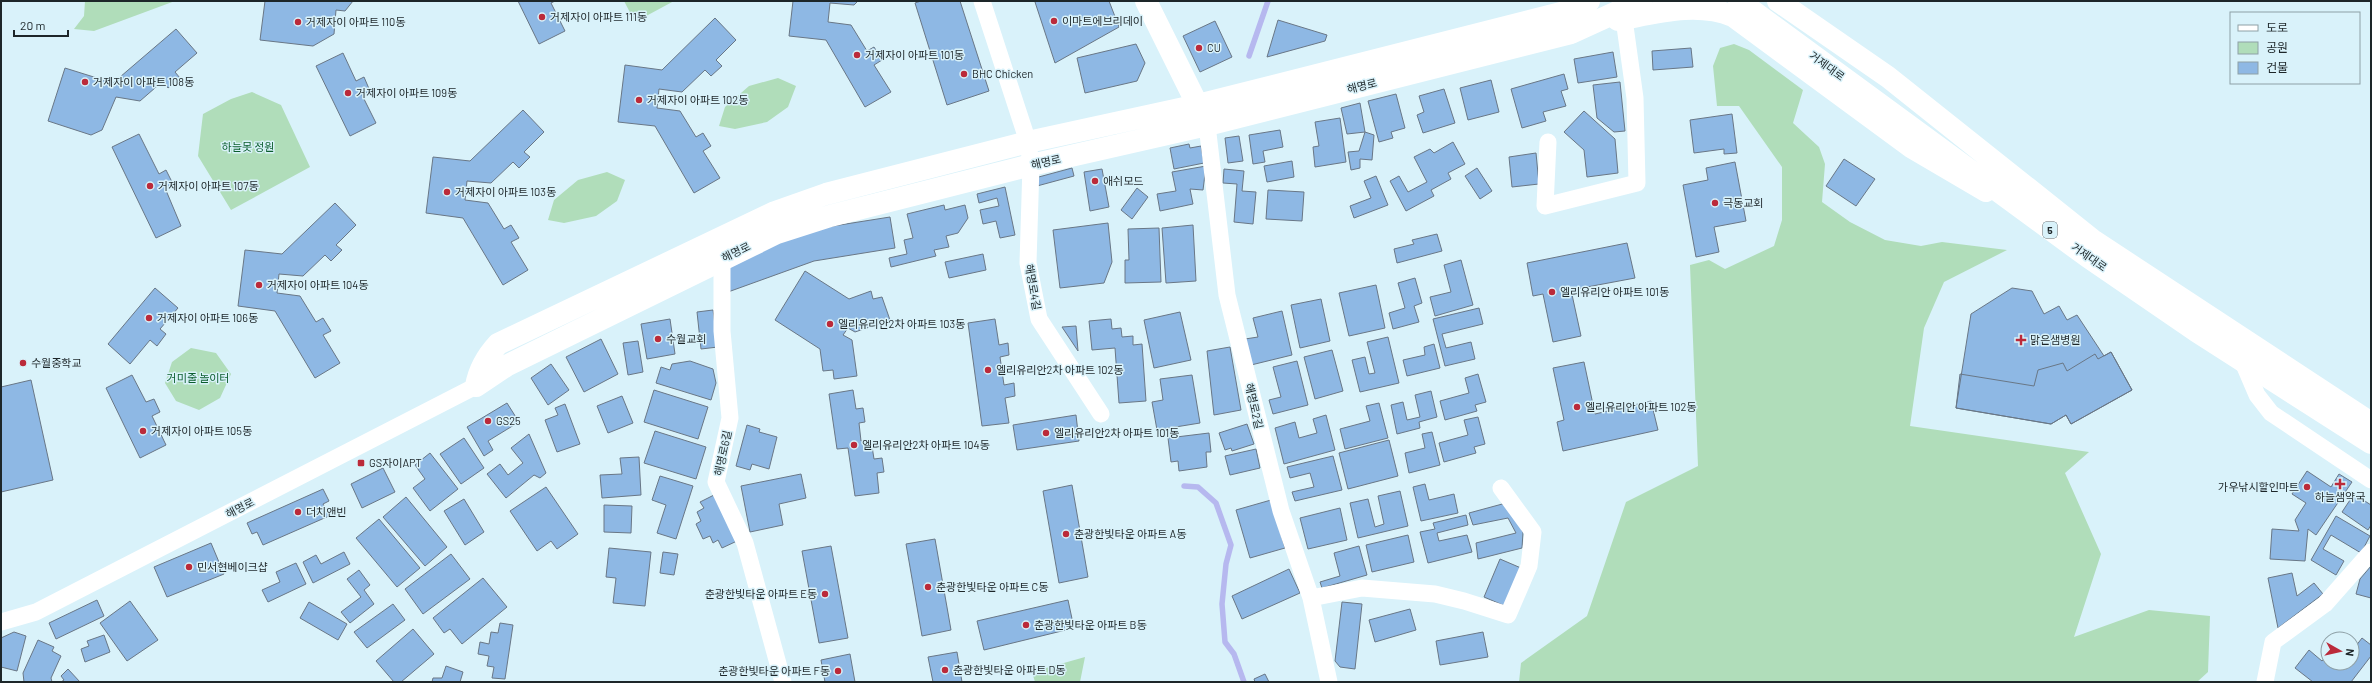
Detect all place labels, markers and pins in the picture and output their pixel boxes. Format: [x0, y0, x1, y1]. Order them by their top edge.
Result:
place label: 거제자이 아파트 111동 [550, 10, 647, 23]
marker: 거제자이 아파트 111동 [537, 12, 547, 22]
place label: 이마트에브리데이 [1062, 14, 1143, 27]
place label: 거제자이 아파트 110동 [306, 15, 405, 28]
marker: 이마트에브리데이 [1049, 16, 1059, 26]
marker: 거제자이 아파트 110동 [293, 17, 303, 27]
place label: CU [1207, 41, 1221, 54]
marker: CU [1194, 43, 1204, 53]
place label: 거제자이 아파트 101동 [865, 48, 964, 61]
marker: 거제자이 아파트 101동 [852, 50, 862, 60]
place label: BHC Chicken [972, 67, 1033, 80]
marker: BHC Chicken [959, 69, 969, 79]
place label: 거제자이 아파트 108동 [93, 75, 194, 88]
marker: 거제자이 아파트 108동 [80, 77, 90, 87]
place label: 거제자이 아파트 109동 [356, 86, 457, 99]
marker: 거제자이 아파트 109동 [343, 88, 353, 98]
place label: 거제자이 아파트 102동 [647, 93, 748, 106]
marker: 거제자이 아파트 102동 [634, 95, 644, 105]
place label: 애쉬모드 [1103, 174, 1143, 187]
marker: 애쉬모드 [1090, 176, 1100, 186]
place label: 거제자이 아파트 107동 [158, 179, 259, 192]
marker: 거제자이 아파트 107동 [145, 181, 155, 191]
place label: 거제자이 아파트 103동 [455, 185, 556, 198]
marker: 거제자이 아파트 103동 [442, 187, 452, 197]
place label: 극동교회 [1723, 196, 1763, 209]
marker: 극동교회 [1710, 198, 1720, 208]
place label: 거제자이 아파트 104동 [267, 278, 369, 291]
marker: 거제자이 아파트 104동 [254, 280, 264, 290]
place label: 엘리유리안 아파트 101동 [1560, 285, 1669, 298]
marker: 엘리유리안 아파트 101동 [1547, 287, 1557, 297]
place label: 거제자이 아파트 106동 [157, 311, 258, 324]
marker: 거제자이 아파트 106동 [144, 313, 154, 323]
place label: 엘리유리안2차 아파트 103동 [838, 317, 965, 330]
marker: 엘리유리안2차 아파트 103동 [825, 319, 835, 329]
place label: 수월교회 [666, 332, 706, 345]
place label: 맑은샘병원 [2030, 333, 2081, 346]
marker: 수월교회 [653, 334, 663, 344]
marker: 맑은샘병원 [2015, 334, 2027, 346]
place label: 수월중학교 [31, 356, 82, 369]
marker: 수월중학교 [18, 358, 28, 368]
place label: 엘리유리안2차 아파트 102동 [996, 363, 1123, 376]
marker: 엘리유리안2차 아파트 102동 [983, 365, 993, 375]
place label: 엘리유리안 아파트 102동 [1585, 400, 1696, 413]
marker: 엘리유리안 아파트 102동 [1572, 402, 1582, 412]
place label: GS25 [496, 414, 521, 427]
marker: GS25 [483, 416, 493, 426]
place label: 거제자이 아파트 105동 [151, 424, 252, 437]
marker: 거제자이 아파트 105동 [138, 426, 148, 436]
place label: 엘리유리안2차 아파트 101동 [1054, 426, 1179, 439]
marker: 엘리유리안2차 아파트 101동 [1041, 428, 1051, 438]
place label: 엘리유리안2차 아파트 104동 [862, 438, 990, 451]
marker: 엘리유리안2차 아파트 104동 [849, 440, 859, 450]
place label: GS자이APT [369, 456, 422, 469]
marker: GS자이APT [356, 458, 366, 468]
marker: 하늘샘약국 [2335, 479, 2345, 489]
place label: 가우낚시할인마트 [2218, 480, 2299, 493]
marker: 가우낚시할인마트 [2302, 482, 2312, 492]
place label: 하늘샘약국 [2315, 490, 2365, 503]
place label: 더치앤빈 [306, 505, 346, 518]
marker: 더치앤빈 [293, 507, 303, 517]
place label: 춘광한빛타운 아파트 A동 [1074, 527, 1186, 540]
marker: 춘광한빛타운 아파트 A동 [1061, 529, 1071, 539]
place label: 민서현베이크샵 [197, 560, 268, 573]
marker: 민서현베이크샵 [184, 562, 194, 572]
place label: 춘광한빛타운 아파트 C동 [936, 580, 1048, 593]
marker: 춘광한빛타운 아파트 C동 [923, 582, 933, 592]
place label: 춘광한빛타운 아파트 E동 [705, 587, 817, 600]
marker: 춘광한빛타운 아파트 E동 [820, 589, 830, 599]
place label: 춘광한빛타운 아파트 B동 [1034, 618, 1147, 631]
marker: 춘광한빛타운 아파트 B동 [1021, 620, 1031, 630]
place label: 춘광한빛타운 아파트 D동 [953, 663, 1065, 676]
place label: 춘광한빛타운 아파트 F동 [718, 664, 830, 677]
marker: 춘광한빛타운 아파트 D동 [940, 665, 950, 675]
marker: 춘광한빛타운 아파트 F동 [833, 666, 843, 676]

